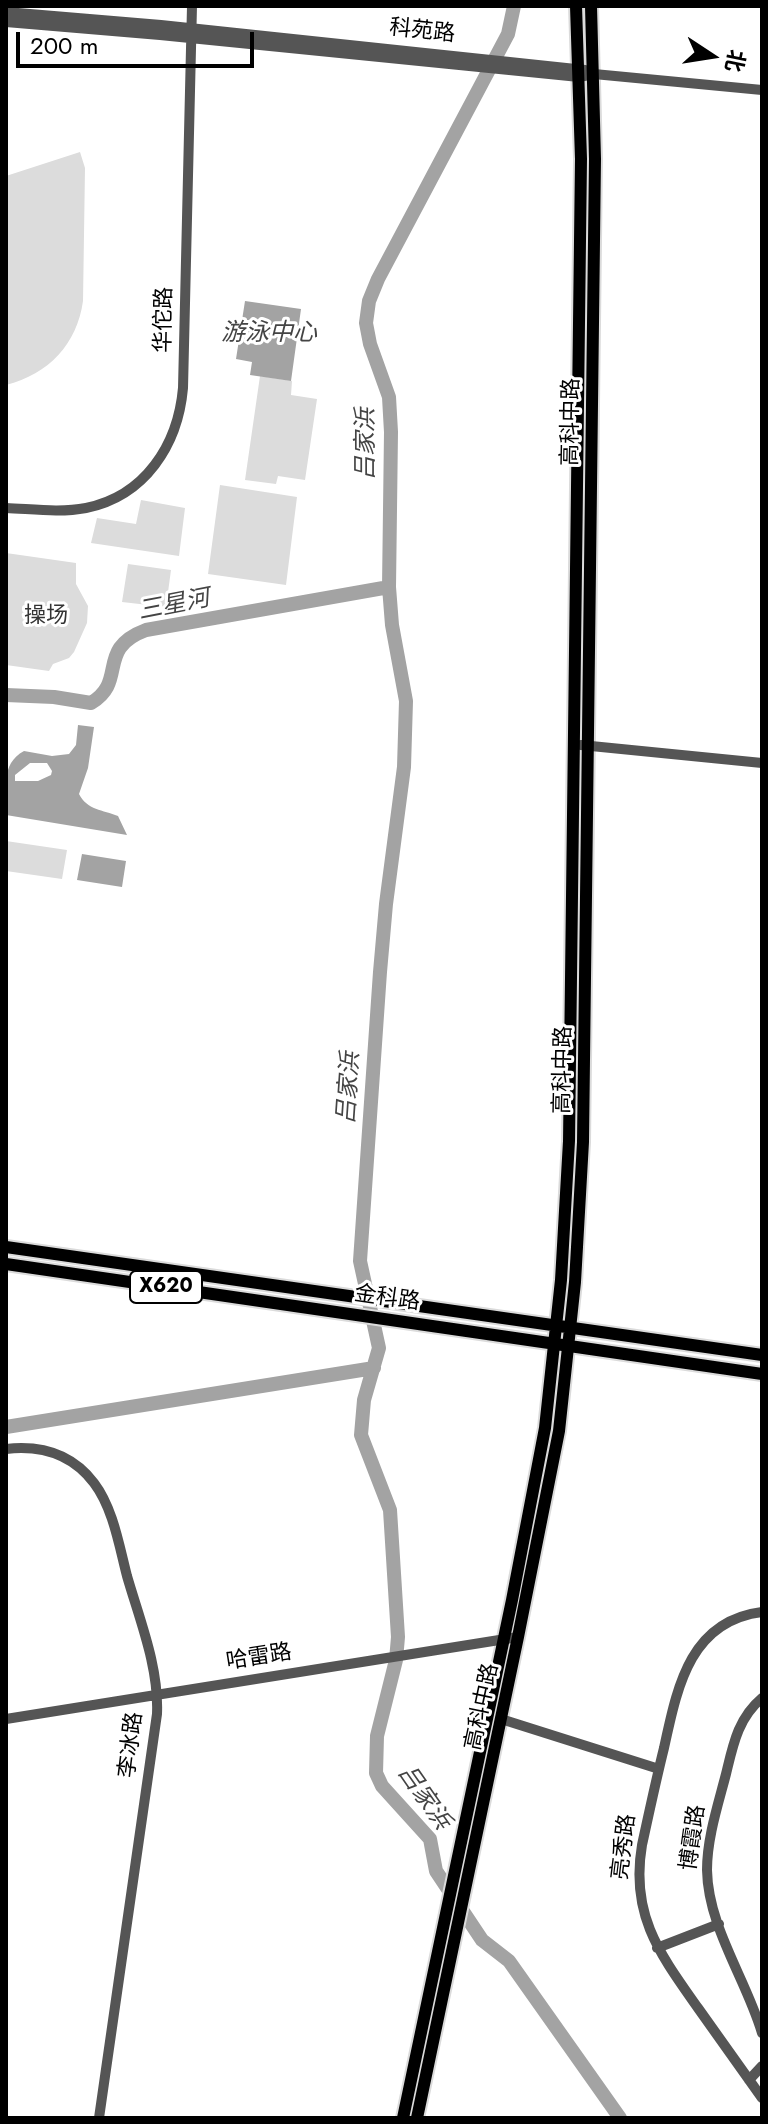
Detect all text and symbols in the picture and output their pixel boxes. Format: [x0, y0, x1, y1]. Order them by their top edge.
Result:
street label: 科苑路 [388, 15, 456, 49]
scale bar [20, 16, 258, 66]
north arrow [672, 16, 752, 96]
text: 200 m [30, 28, 98, 63]
text: 北 [718, 47, 753, 75]
street label: 华佗路 [151, 287, 179, 353]
water label: 游泳中心 [221, 320, 317, 348]
street label: 高科中路 [558, 378, 586, 466]
water label: 吕家浜 [353, 408, 381, 480]
water label: 三星河 [136, 585, 212, 627]
park label: 操场 [24, 604, 68, 630]
street label: 高科中路 [550, 1026, 578, 1114]
water label: 吕家浜 [333, 1051, 367, 1125]
road number: X620 [130, 1271, 202, 1303]
street label: 金科路 [352, 1281, 422, 1317]
street label: 哈雷路 [224, 1640, 294, 1676]
street label: 高科中路 [461, 1661, 505, 1753]
street label: 李冰路 [115, 1711, 149, 1779]
water label: 吕家浜 [391, 1760, 455, 1836]
street label: 博霞路 [676, 1803, 712, 1873]
street label: 亮秀路 [608, 1813, 642, 1881]

